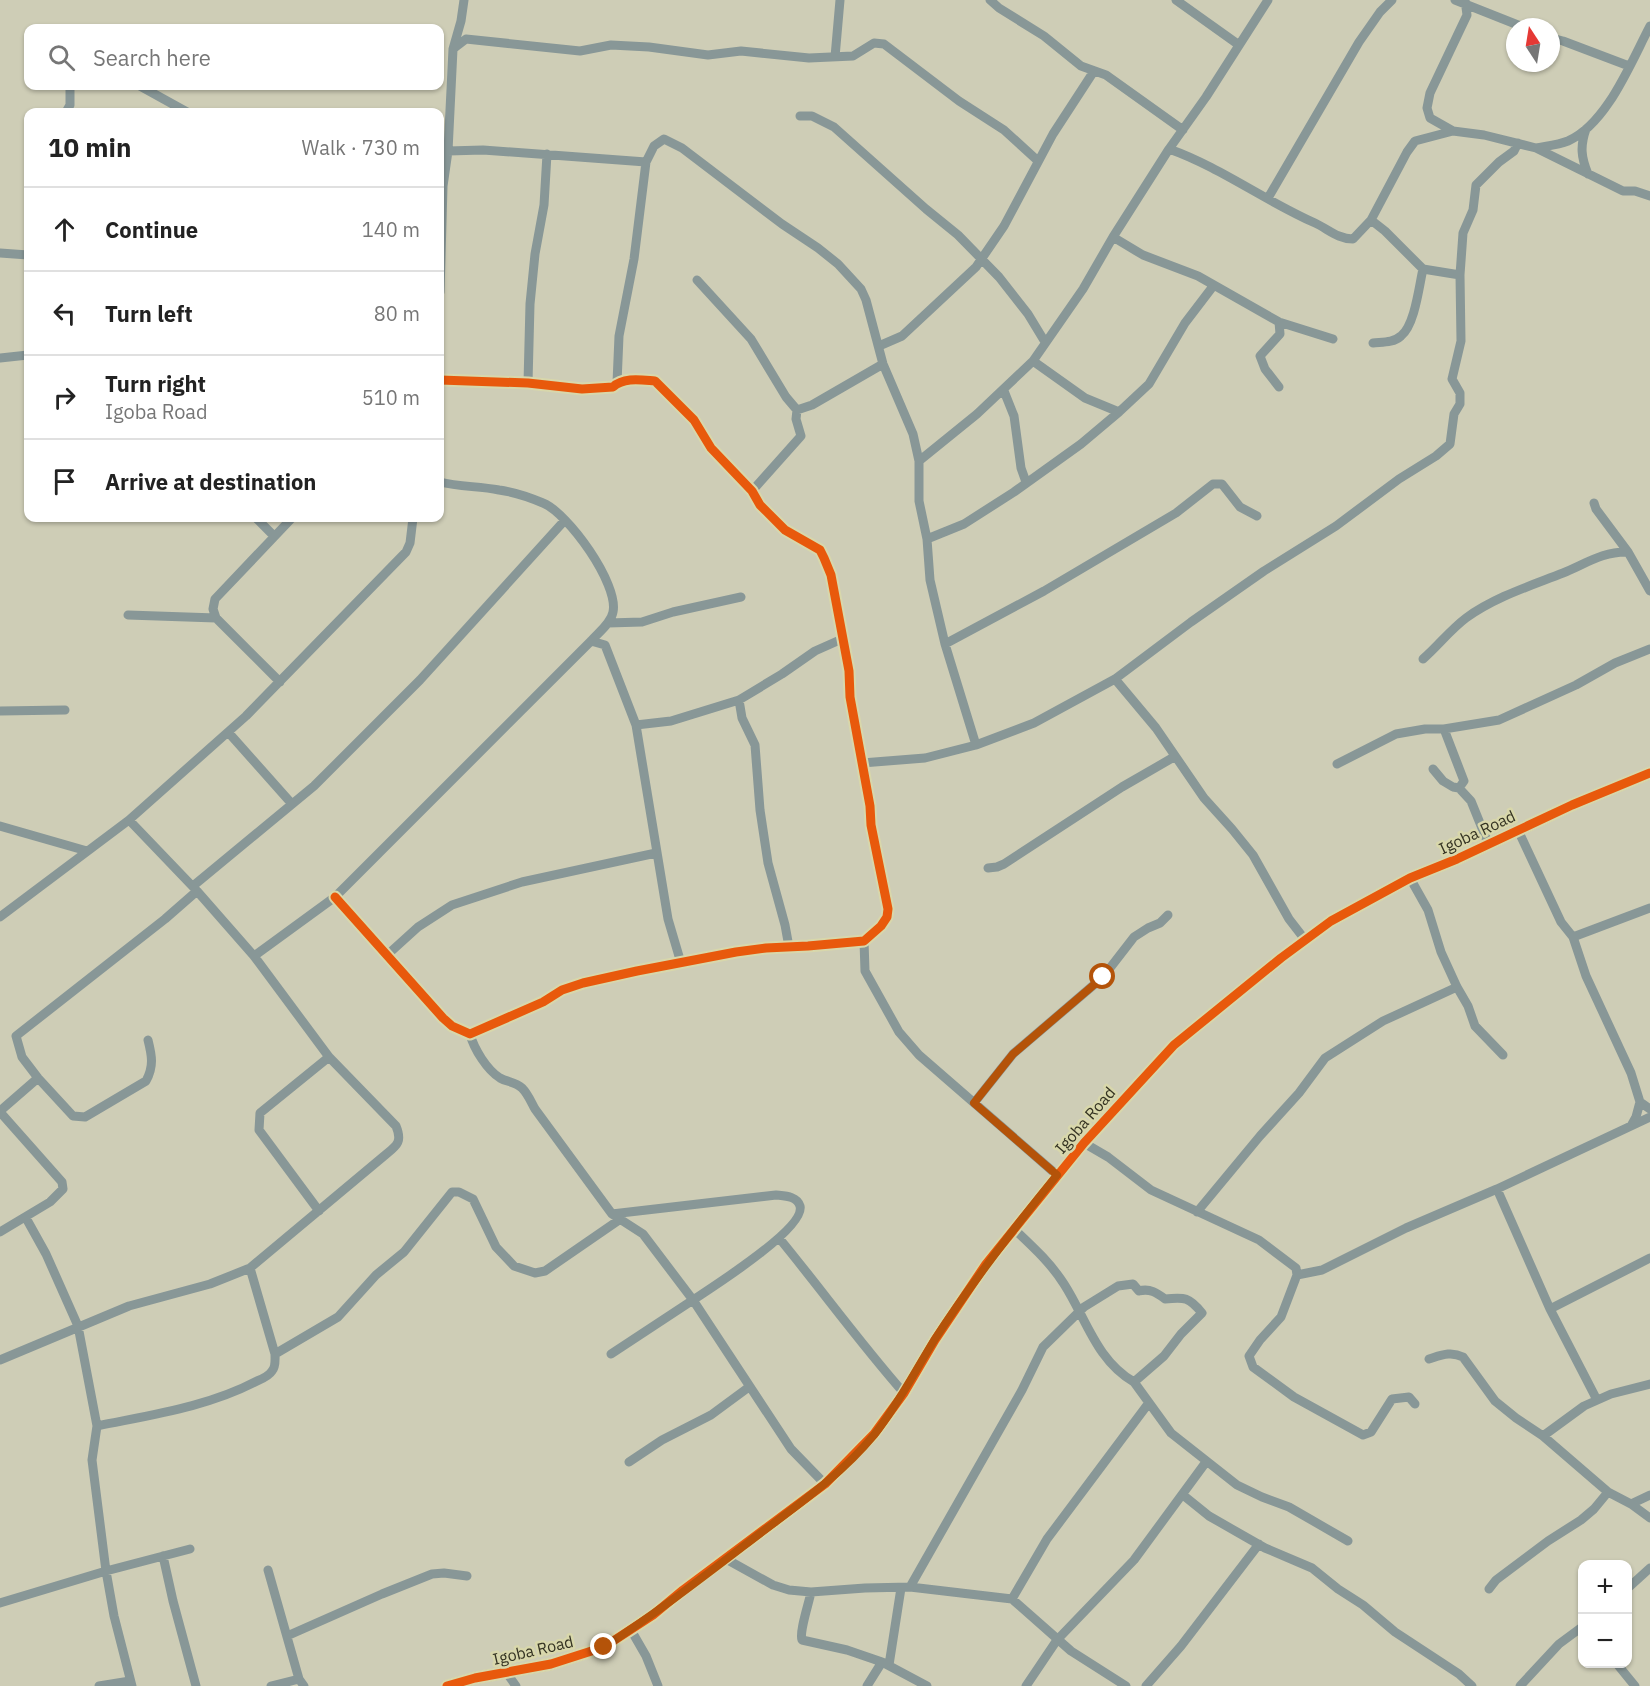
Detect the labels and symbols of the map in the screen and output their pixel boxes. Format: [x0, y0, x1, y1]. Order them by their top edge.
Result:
north arrow [1506, 18, 1560, 72]
street label: Igoba Road [1436, 806, 1518, 858]
route start [1089, 963, 1115, 989]
street label: Igoba Road [1051, 1082, 1119, 1158]
street label: Igoba Road [491, 1631, 575, 1669]
route end [590, 1633, 616, 1659]

